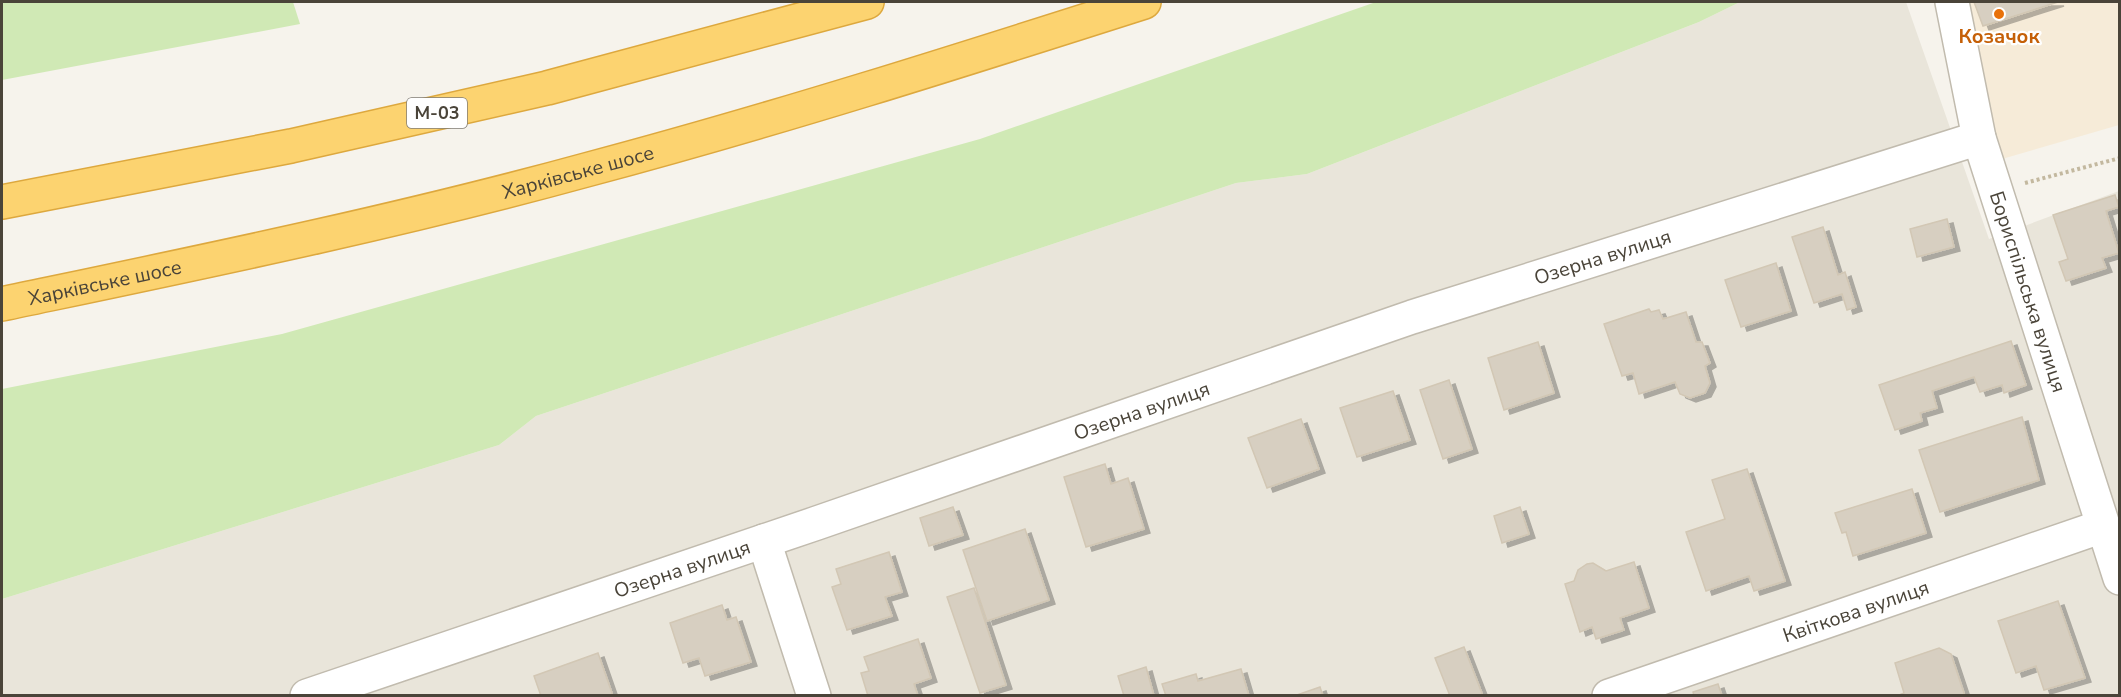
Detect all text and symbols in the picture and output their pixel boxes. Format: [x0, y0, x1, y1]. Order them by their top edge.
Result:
marker: Козачок [1992, 7, 2006, 21]
place label: Козачок [1958, 23, 2040, 50]
road number: М-03 [407, 98, 467, 128]
street label: Харківське шосе [499, 139, 657, 205]
street label: Бориспільська вулиця [1983, 188, 2073, 396]
street label: Озерна вулиця [1531, 223, 1675, 291]
street label: Харківське шосе [25, 253, 184, 312]
street label: Озерна вулиця [1070, 375, 1213, 447]
street label: Озерна вулиця [610, 533, 754, 604]
street label: Квіткова вулиця [1779, 573, 1933, 649]

